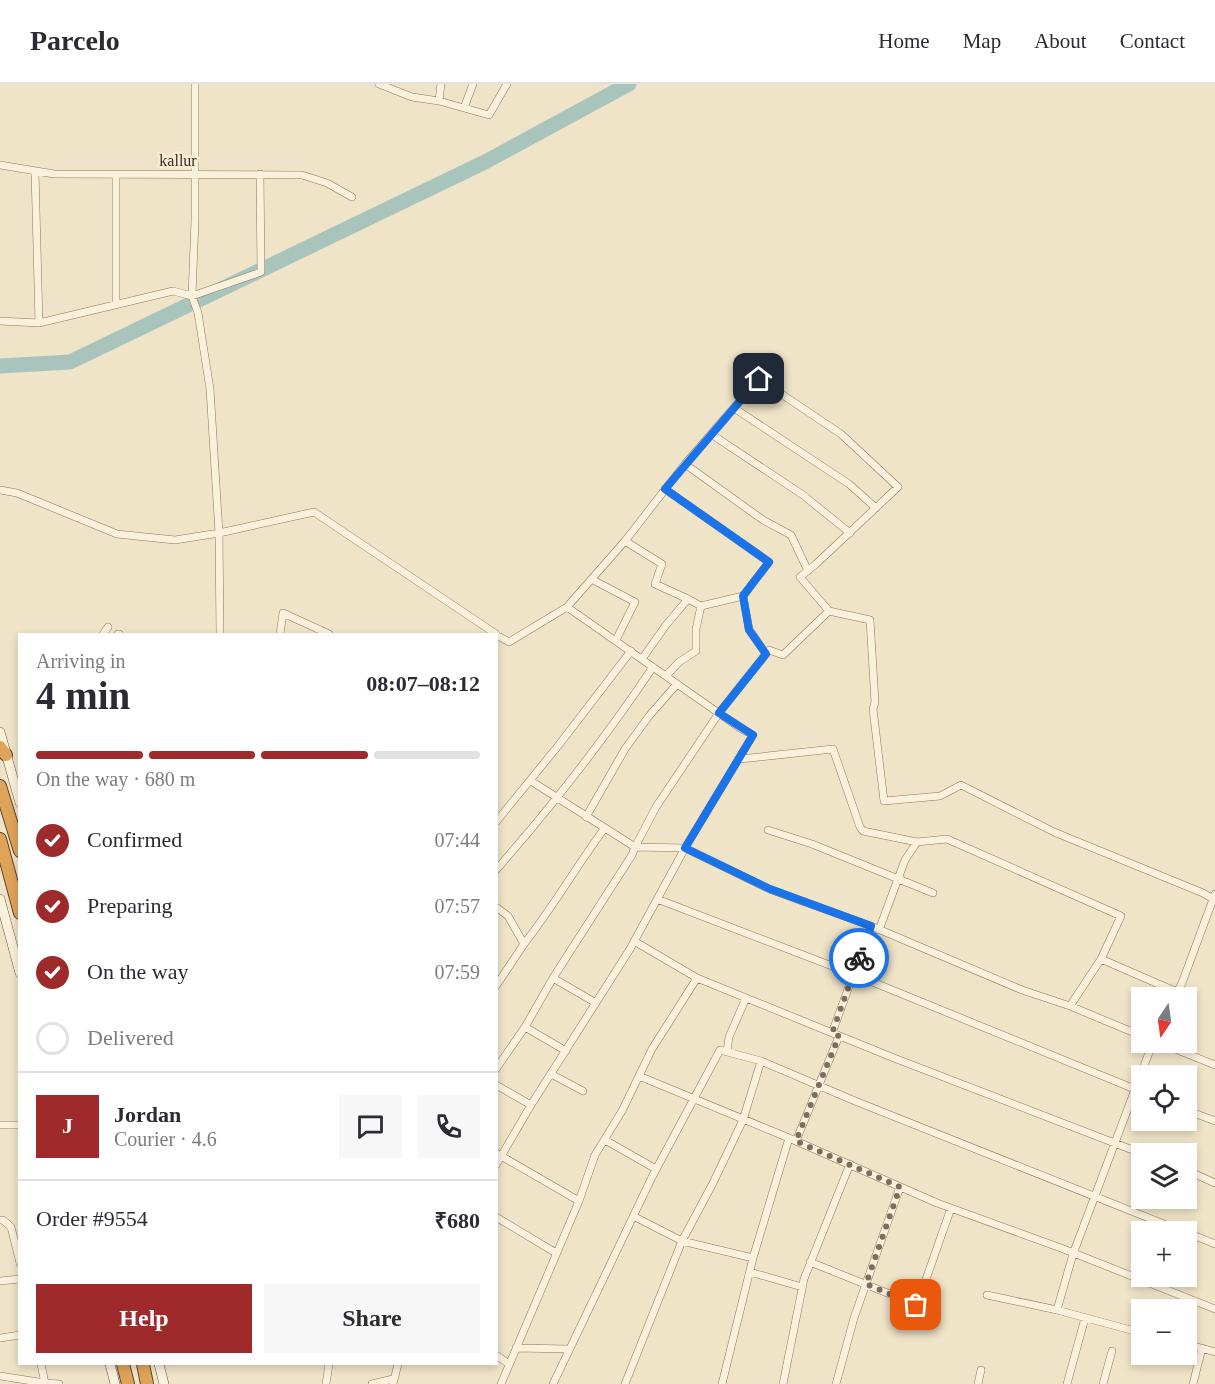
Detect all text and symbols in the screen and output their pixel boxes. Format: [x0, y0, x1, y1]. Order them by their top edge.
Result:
text: Parcelo [30, 25, 120, 56]
text: Home [878, 29, 930, 53]
text: Map [963, 29, 1001, 53]
text: About [1034, 29, 1087, 53]
text: Contact [1120, 29, 1185, 53]
street label: kallur [159, 152, 197, 169]
pin [733, 353, 784, 404]
icon: home [742, 362, 775, 395]
text: Arriving in [36, 650, 125, 672]
text: 08:07–08:12 [366, 671, 480, 696]
text: 4 min [36, 674, 130, 717]
text: On the way · 680 m [36, 768, 195, 790]
icon: check [36, 824, 69, 857]
text: Confirmed [87, 827, 182, 852]
text: 07:44 [434, 829, 480, 851]
icon: check [36, 890, 69, 923]
text: Preparing [87, 893, 173, 918]
text: 07:57 [434, 895, 480, 917]
courier [829, 928, 889, 988]
icon: bike [843, 942, 876, 975]
icon: check [36, 956, 69, 989]
text: On the way [87, 959, 188, 984]
text: 07:59 [434, 961, 480, 983]
north arrow [1131, 987, 1197, 1053]
map controls [1131, 987, 1197, 1365]
text: Delivered [87, 1025, 174, 1050]
button: locate [1131, 1065, 1197, 1131]
button: chat [339, 1095, 402, 1158]
button: phone [417, 1095, 480, 1158]
text: Jordan [114, 1102, 181, 1127]
text: J [62, 1113, 73, 1138]
text: Courier · 4.6 [114, 1128, 217, 1150]
button: layers [1131, 1143, 1197, 1209]
text: Order #9554 [36, 1206, 148, 1231]
text: ₹680 [434, 1208, 480, 1233]
button: + [1131, 1221, 1197, 1287]
pin [890, 1279, 941, 1330]
button: Help [36, 1284, 252, 1353]
button: Share [264, 1284, 480, 1353]
icon: bag [899, 1288, 932, 1321]
button: − [1131, 1299, 1197, 1365]

